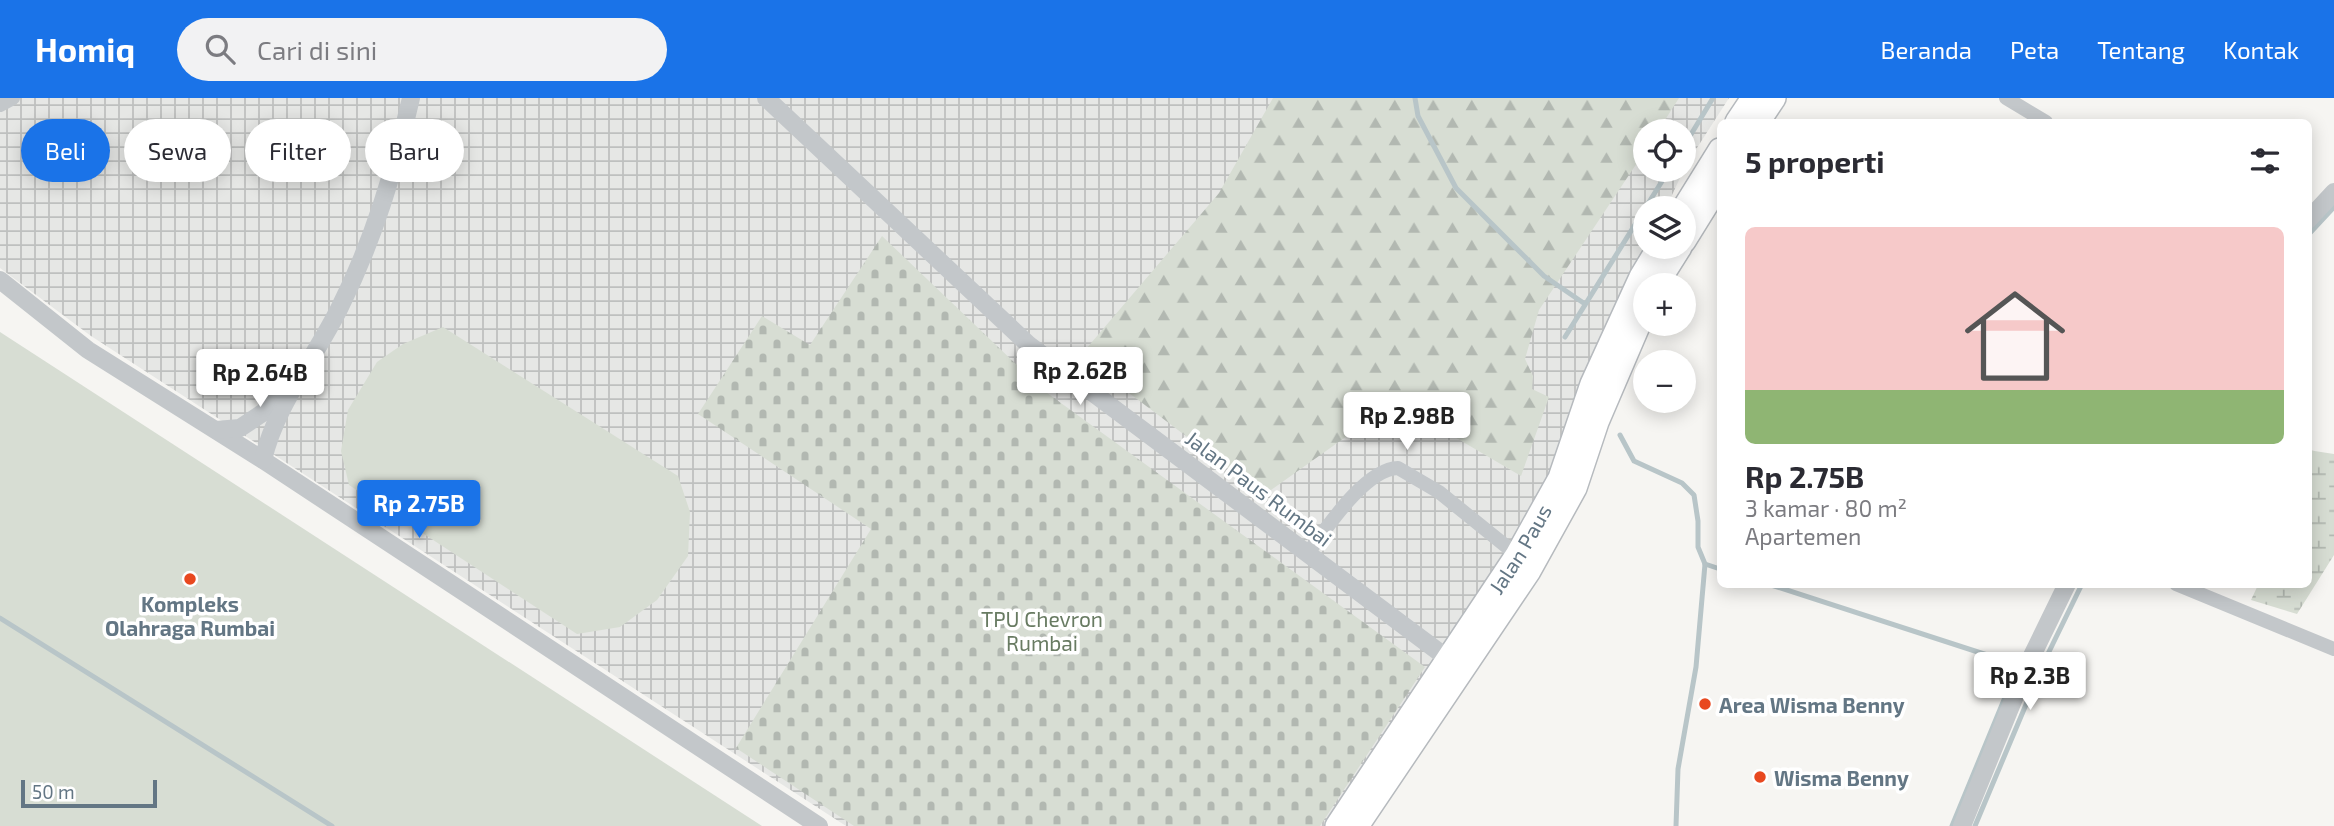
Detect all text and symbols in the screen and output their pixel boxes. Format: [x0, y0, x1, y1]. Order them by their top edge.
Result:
search box [177, 18, 667, 81]
text: Homiq [35, 29, 135, 69]
icon: search [201, 30, 239, 68]
text: Cari di sini [257, 34, 377, 65]
text: Beranda [1881, 35, 1972, 64]
text: Peta [2010, 35, 2059, 64]
text: Tentang [2097, 35, 2185, 64]
text: Kontak [2223, 35, 2299, 64]
chip: Beli [21, 119, 110, 182]
chip: Sewa [124, 119, 231, 182]
chip: Filter [245, 119, 351, 182]
chip: Baru [365, 119, 464, 182]
map controls [1633, 119, 1696, 413]
button: locate [1633, 119, 1696, 182]
icon: filters [2246, 142, 2284, 180]
text: 5 properti [1745, 143, 1885, 179]
button: layers [1633, 196, 1696, 259]
button: + [1633, 273, 1696, 336]
icon: home [1952, 273, 2078, 399]
pin: Rp 2.62B [1008, 348, 1152, 407]
pin: Rp 2.64B [188, 350, 332, 409]
button: − [1633, 350, 1696, 413]
text: Rp 2.62B [1033, 356, 1127, 384]
text: Rp 2.64B [212, 358, 308, 386]
pin: Rp 2.98B [1335, 392, 1479, 452]
text: Rp 2.98B [1359, 401, 1455, 429]
street label: Jalan Paus Rumbai [1181, 425, 1337, 551]
text: Rp 2.75B [1745, 458, 1864, 494]
pin: Rp 2.75B [347, 480, 491, 540]
text: Rp 2.75B [373, 489, 465, 517]
text: 3 kamar · 80 m² [1745, 494, 1907, 522]
street label: Jalan Paus [1483, 499, 1556, 598]
text: Apartemen [1745, 522, 1861, 550]
marker: Kompleks Olahraga Rumbai [182, 571, 198, 587]
place label: Kompleks Olahraga Rumbai [105, 591, 275, 640]
park label: TPU Chevron Rumbai [981, 606, 1103, 655]
pin: Rp 2.3B [1965, 652, 2095, 712]
text: Rp 2.3B [1990, 661, 2070, 689]
place label: Area Wisma Benny [1719, 692, 1905, 718]
marker: Area Wisma Benny [1697, 696, 1713, 712]
place label: Wisma Benny [1774, 765, 1909, 791]
marker: Wisma Benny [1752, 769, 1768, 785]
scale bar [21, 777, 158, 809]
text: 50 m [32, 780, 75, 803]

